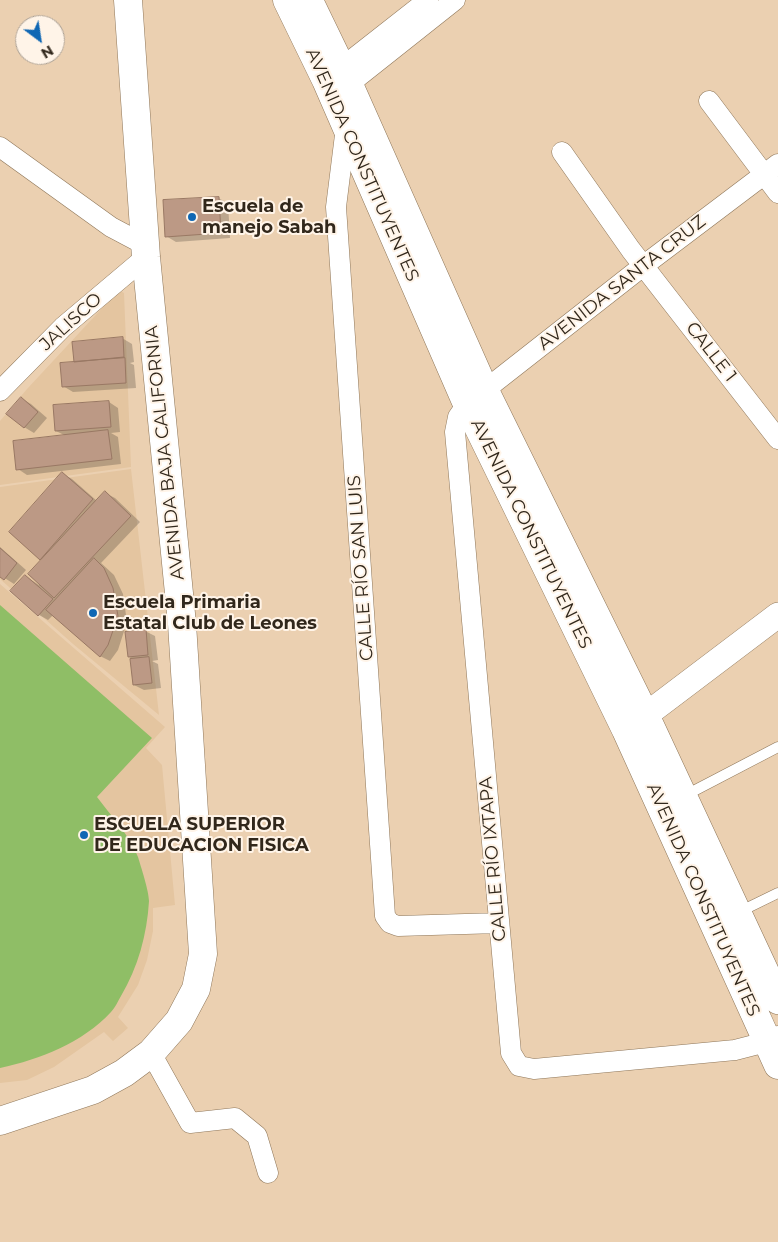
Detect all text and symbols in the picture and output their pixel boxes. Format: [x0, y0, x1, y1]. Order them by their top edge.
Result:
north arrow [15, 15, 65, 65]
text: N [38, 41, 57, 63]
street label: AVENIDA CONSTITUYENTES [301, 45, 423, 285]
place label: Escuela de manejo Sabah [202, 196, 337, 238]
marker: Escuela de manejo Sabah [186, 211, 198, 223]
street label: AVENIDA SANTA CRUZ [534, 211, 710, 355]
street label: JALISCO [36, 289, 106, 355]
street label: CALLE 1 [681, 318, 741, 386]
street label: AVENIDA BAJA CALIFORNIA [141, 325, 189, 581]
street label: AVENIDA CONSTITUYENTES [466, 416, 596, 652]
street label: CALLE RÍO SAN LUIS [344, 474, 378, 662]
place label: Escuela Primaria Estatal Club de Leones [103, 592, 317, 634]
marker: Escuela Primaria Estatal Club de Leones [87, 607, 99, 619]
street label: CALLE RÍO IXTAPA [475, 776, 511, 942]
street label: AVENIDA CONSTITUYENTES [642, 780, 764, 1020]
place label: ESCUELA SUPERIOR DE EDUCACION FISICA [94, 814, 309, 856]
marker: ESCUELA SUPERIOR DE EDUCACION FISICA [78, 829, 90, 841]

